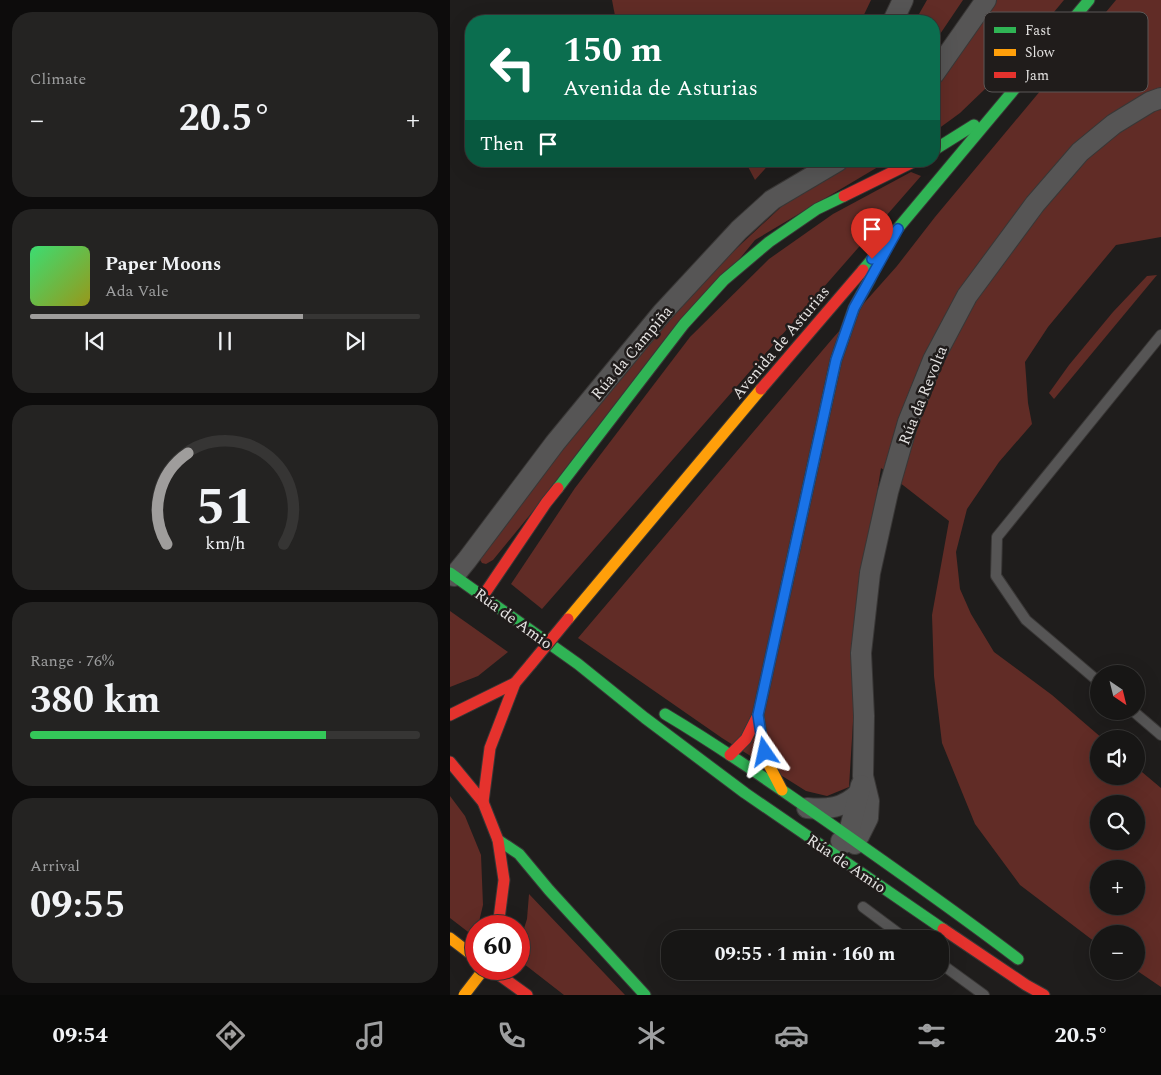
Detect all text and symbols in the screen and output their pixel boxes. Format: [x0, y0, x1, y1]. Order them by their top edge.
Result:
legend [984, 12, 1148, 92]
text: Fast [1025, 20, 1051, 41]
text: 150 m [563, 24, 662, 77]
icon: left [480, 35, 545, 100]
text: Slow [1025, 42, 1055, 63]
text: Jam [1025, 65, 1049, 86]
text: Climate [30, 67, 86, 91]
text: Avenida de Asturias [563, 72, 758, 105]
text: 20.5° [178, 90, 272, 148]
text: − [30, 99, 44, 142]
text: + [406, 99, 420, 142]
text: Then [480, 130, 524, 159]
icon: arrive [534, 130, 562, 158]
pin [851, 208, 893, 259]
icon: arrive [858, 215, 886, 243]
text: Paper Moons [105, 250, 221, 279]
text: Ada Vale [105, 279, 169, 303]
street label: Avenida de Asturias [726, 281, 836, 405]
street label: Rúa da Campiña [585, 300, 679, 405]
icon: previous [81, 327, 109, 355]
icon: pause [211, 327, 239, 355]
icon: next [341, 327, 369, 355]
street label: Rúa da Revolta [892, 342, 954, 449]
text: 51 [196, 468, 254, 547]
text: km/h [205, 530, 245, 557]
street label: Rúa de Amio [469, 582, 557, 655]
text: Range · 76% [30, 649, 114, 673]
north arrow [1090, 665, 1145, 720]
map controls [1090, 665, 1145, 980]
text: 380 km [30, 672, 161, 730]
position arrow [738, 725, 790, 777]
button: sound [1090, 730, 1145, 785]
button: search [1090, 795, 1145, 850]
street label: Rúa de Amio [802, 828, 891, 899]
text: Arrival [30, 854, 80, 878]
button: + [1090, 860, 1145, 915]
text: 09:55 [30, 877, 125, 935]
speed limit sign: 60 [465, 915, 530, 980]
button: − [1090, 925, 1145, 980]
text: 09:55 · 1 min · 160 m [715, 940, 895, 969]
icon: directions [213, 1018, 248, 1053]
icon: music [353, 1018, 388, 1053]
icon: phone [494, 1018, 529, 1053]
icon: climate [634, 1018, 669, 1053]
icon: car [774, 1018, 809, 1053]
icon: filters [914, 1018, 949, 1053]
text: 09:54 [53, 1019, 108, 1052]
text: 20.5° [1054, 1019, 1108, 1052]

